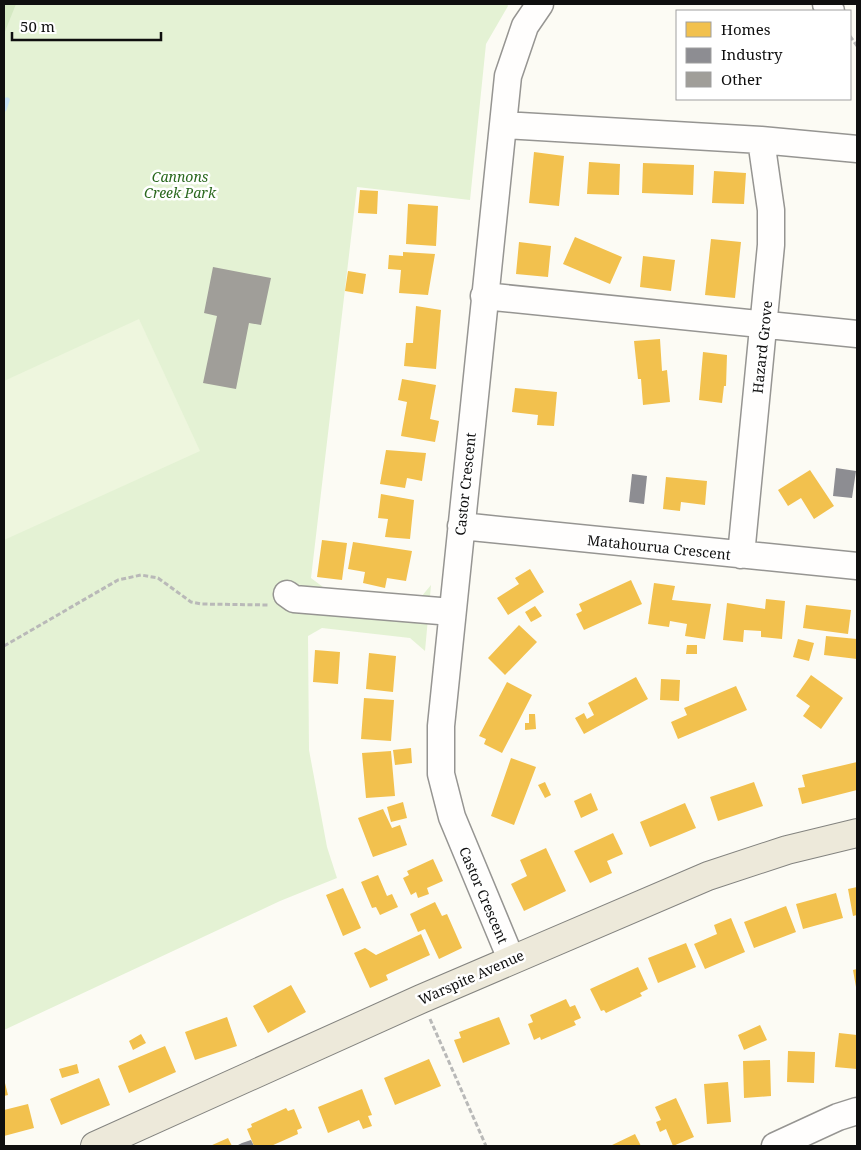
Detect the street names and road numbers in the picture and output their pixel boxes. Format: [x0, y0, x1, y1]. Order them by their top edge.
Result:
street label: Hazard Grove [748, 300, 776, 394]
street label: Castor Crescent [450, 432, 480, 536]
street label: Matahourua Crescent [586, 530, 732, 564]
street label: Castor Crescent [455, 844, 513, 946]
street label: Warspite Avenue [415, 945, 527, 1009]

